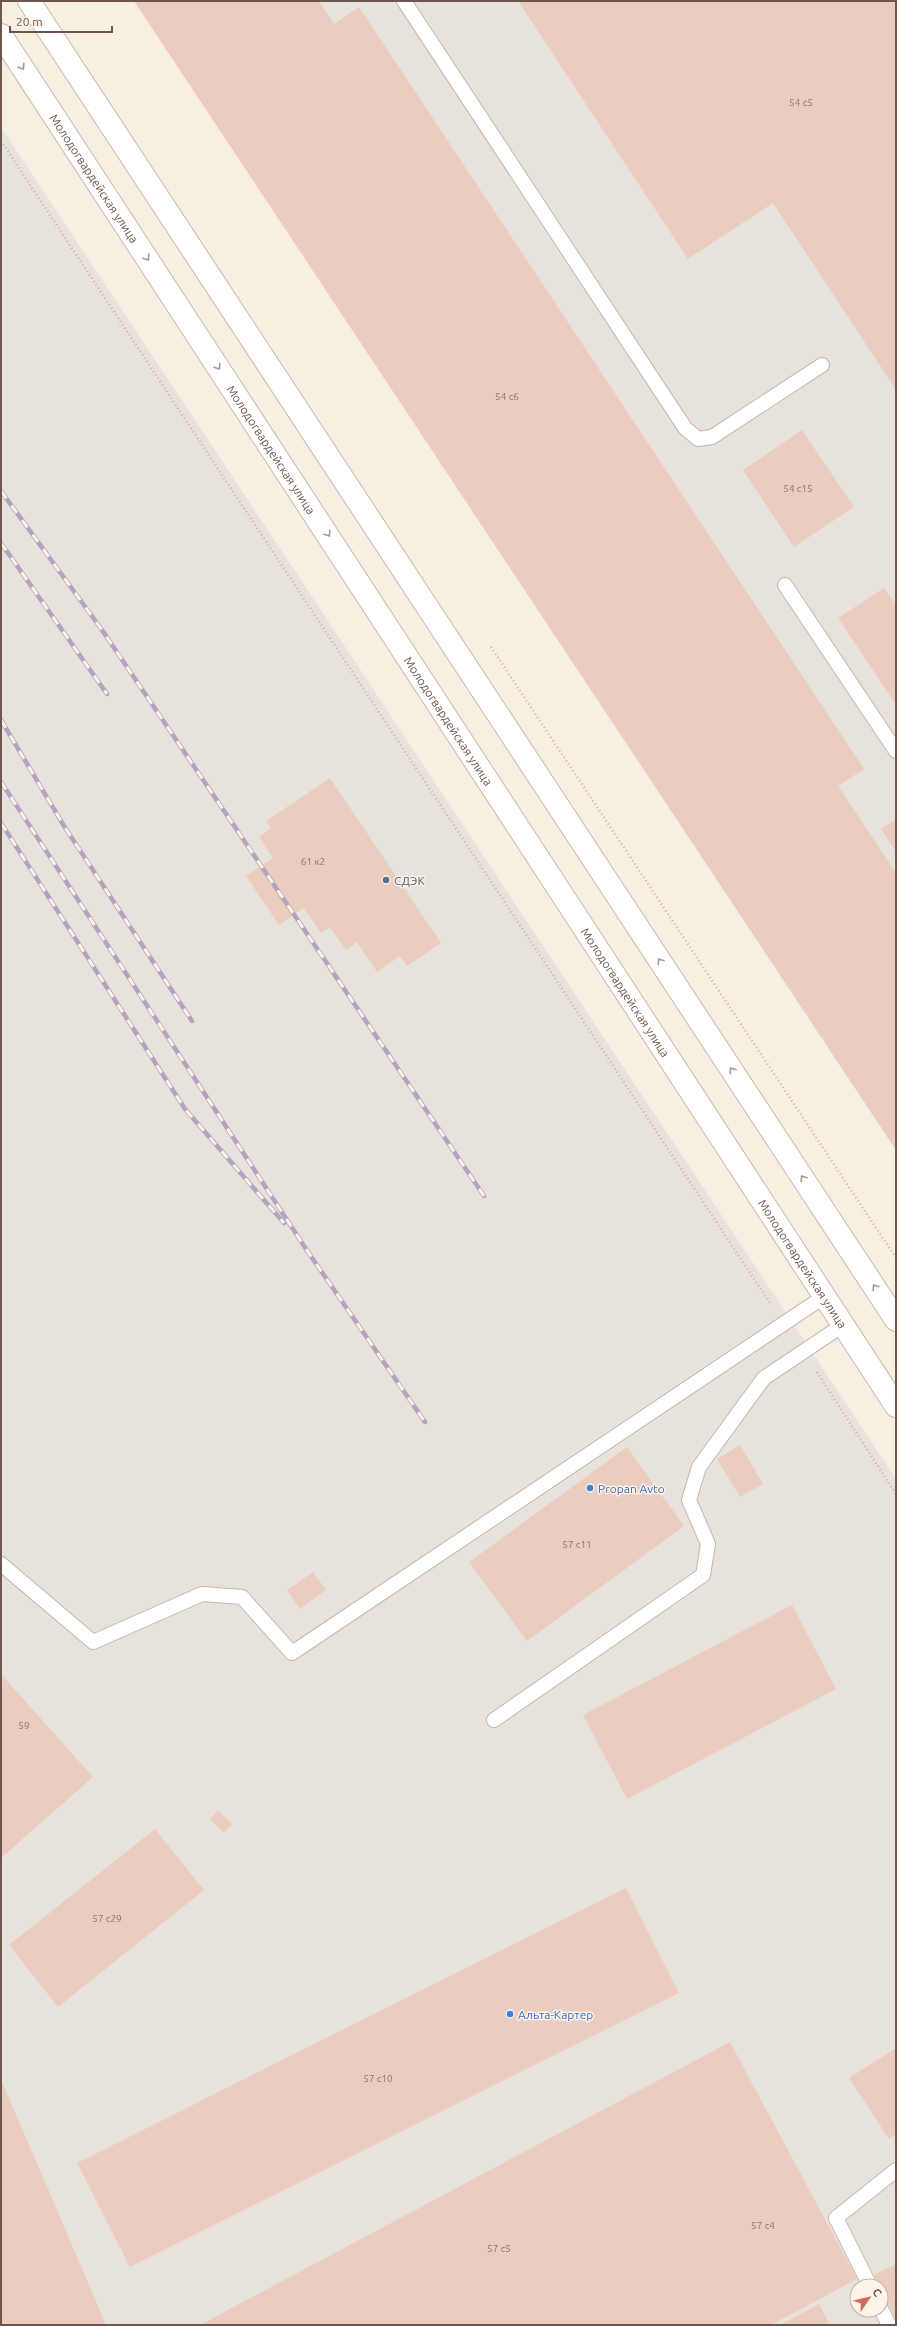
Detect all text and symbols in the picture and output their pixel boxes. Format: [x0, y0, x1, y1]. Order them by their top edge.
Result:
scale bar [10, 8, 112, 34]
text: 20 m [16, 15, 43, 28]
one-way arrow [18, 63, 25, 70]
house number: 54 с5 [789, 97, 813, 108]
street label: Молодогвардейская улица [48, 111, 141, 245]
one-way arrow [142, 254, 150, 261]
one-way arrow [213, 363, 221, 370]
street label: Молодогвардейская улица [225, 383, 318, 516]
house number: 54 с6 [495, 391, 519, 402]
house number: 54 с15 [783, 483, 813, 494]
one-way arrow [323, 530, 330, 537]
street label: Молодогвардейская улица [402, 654, 495, 788]
house number: 61 к2 [301, 856, 325, 867]
place label: СДЭК [394, 874, 425, 887]
marker: СДЭК [381, 875, 391, 885]
street label: Молодогвардейская улица [579, 925, 673, 1059]
one-way arrow [657, 958, 665, 965]
one-way arrow [729, 1067, 737, 1074]
one-way arrow [801, 1176, 808, 1183]
street label: Молодогвардейская улица [756, 1197, 850, 1330]
one-way arrow [872, 1284, 879, 1291]
place label: Propan Avto [598, 1482, 665, 1495]
marker: Propan Avto [585, 1483, 595, 1493]
house number: 57 с11 [562, 1539, 592, 1550]
house number: 59 [18, 1720, 30, 1731]
house number: 57 с29 [92, 1913, 122, 1924]
place label: Альта-Картер [518, 2008, 593, 2021]
marker: Альта-Картер [505, 2009, 515, 2019]
house number: 57 с10 [363, 2073, 393, 2084]
house number: 57 с4 [751, 2220, 775, 2231]
house number: 57 с5 [487, 2243, 511, 2254]
north arrow [849, 2278, 889, 2318]
text: С [870, 2286, 884, 2299]

